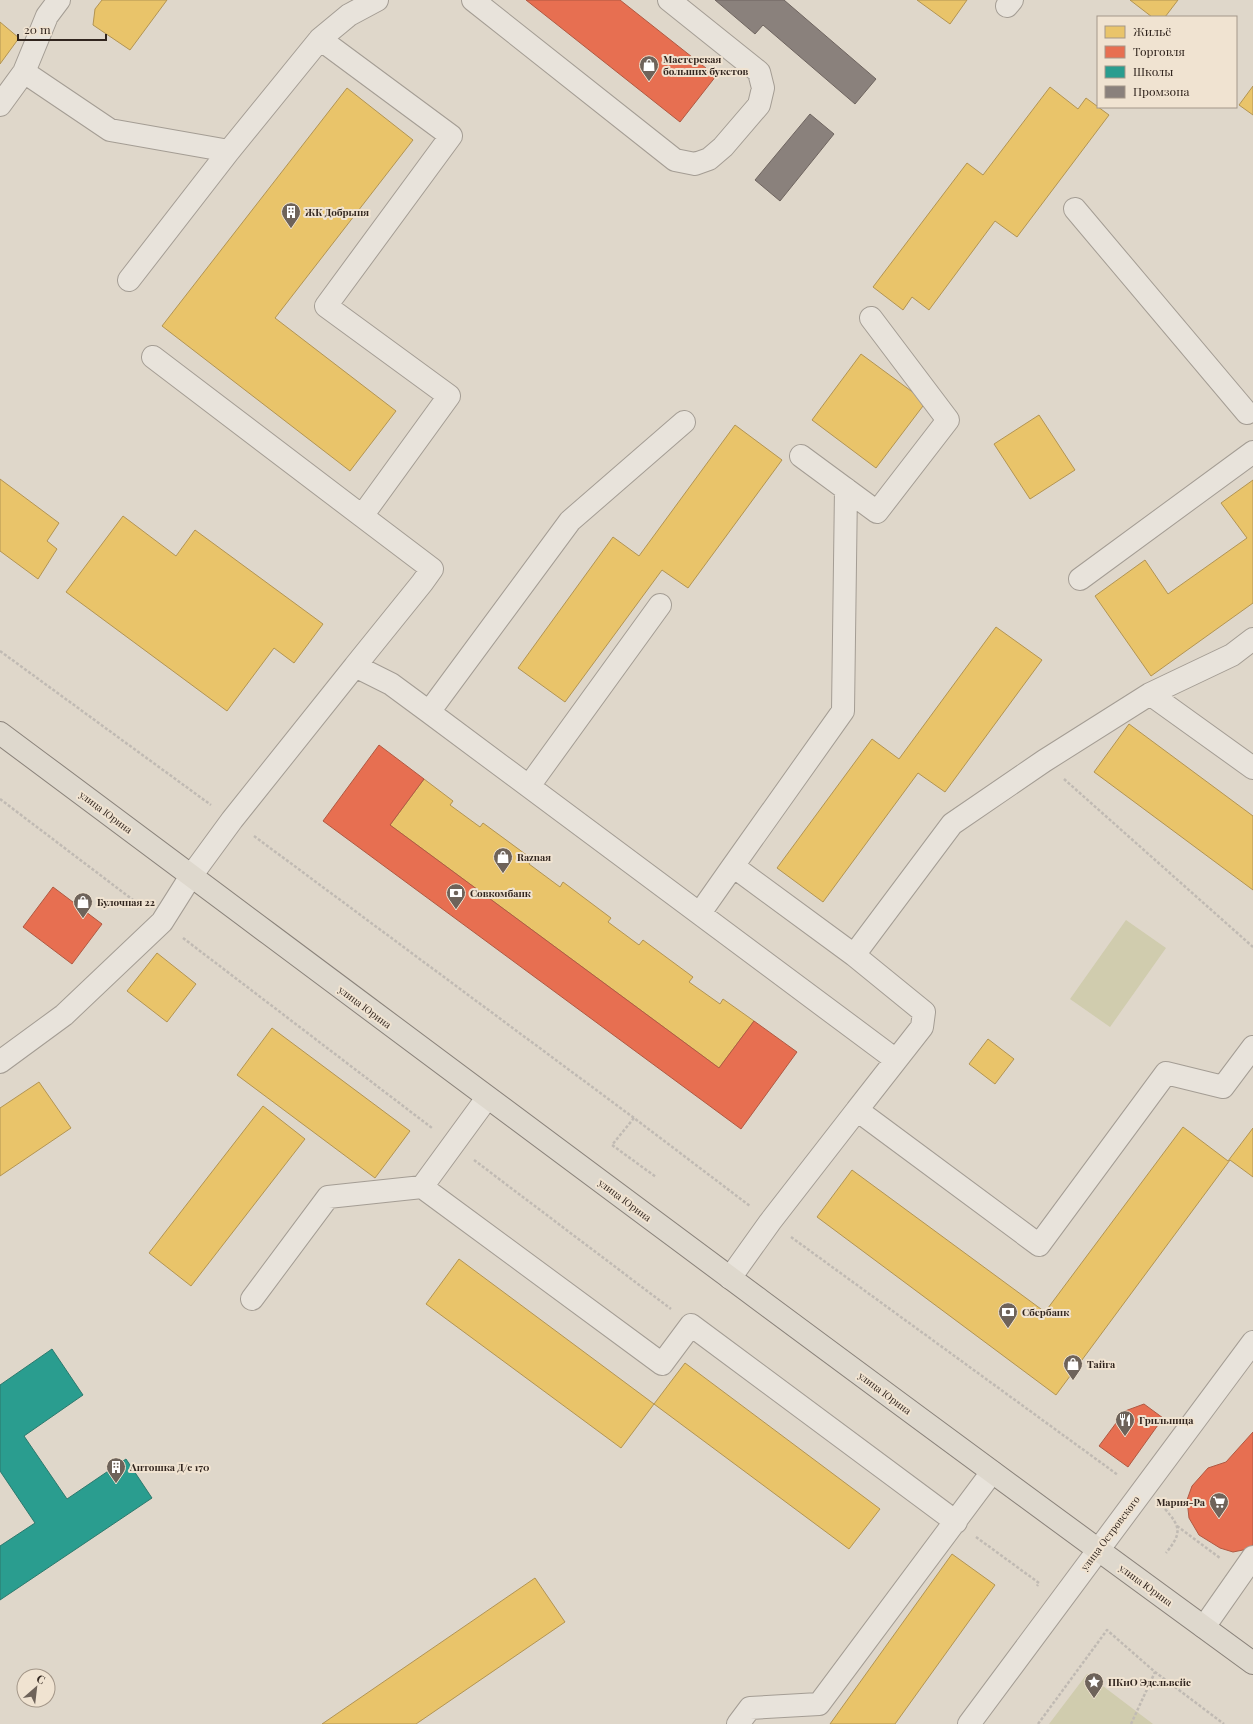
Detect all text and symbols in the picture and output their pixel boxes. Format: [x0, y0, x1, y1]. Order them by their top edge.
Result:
scale bar [18, 16, 106, 42]
legend [1097, 16, 1237, 108]
text: 20 m [24, 21, 51, 37]
text: Жильё [1133, 23, 1171, 39]
text: Торговля [1133, 43, 1186, 59]
place label: Мастерская больших букетов [663, 52, 749, 78]
shop icon: Мастерская больших букетов [638, 54, 660, 82]
text: Школы [1133, 63, 1173, 79]
text: Промзона [1133, 83, 1190, 99]
building icon: ЖК Добрыня [280, 201, 302, 229]
place label: ЖК Добрыня [304, 205, 369, 219]
street label: улица Юрина [76, 787, 135, 836]
shop icon: Raznaя [492, 846, 514, 874]
place label: Raznaя [517, 850, 551, 864]
bank icon: Совкомбанк [445, 882, 467, 910]
place label: Совкомбанк [470, 886, 532, 900]
shop icon: Булочная 22 [72, 891, 94, 919]
place label: Булочная 22 [97, 895, 155, 909]
street label: улица Юрина [335, 982, 394, 1031]
street label: улица Юрина [595, 1175, 654, 1224]
bank icon: Сбербанк [997, 1301, 1019, 1329]
place label: Сбербанк [1022, 1305, 1070, 1319]
shop icon: Тайга [1062, 1353, 1084, 1381]
place label: Тайга [1087, 1357, 1116, 1371]
street label: улица Юрина [855, 1368, 914, 1417]
restaurant icon: Грильница [1114, 1409, 1136, 1437]
place label: Грильница [1139, 1413, 1194, 1427]
building icon: Антошка Д/с 170 [105, 1456, 127, 1484]
place label: Антошка Д/с 170 [129, 1460, 209, 1474]
supermarket icon: Мария-Ра [1208, 1491, 1230, 1519]
street label: улица Островского [1077, 1492, 1143, 1574]
place label: Мария-Ра [1156, 1495, 1206, 1509]
street label: улица Юрина [1116, 1560, 1176, 1609]
north arrow [16, 1668, 56, 1708]
text: С [34, 1670, 48, 1687]
place icon: ПКиО Эдельвейс [1083, 1671, 1105, 1699]
place label: ПКиО Эдельвейс [1108, 1675, 1191, 1689]

